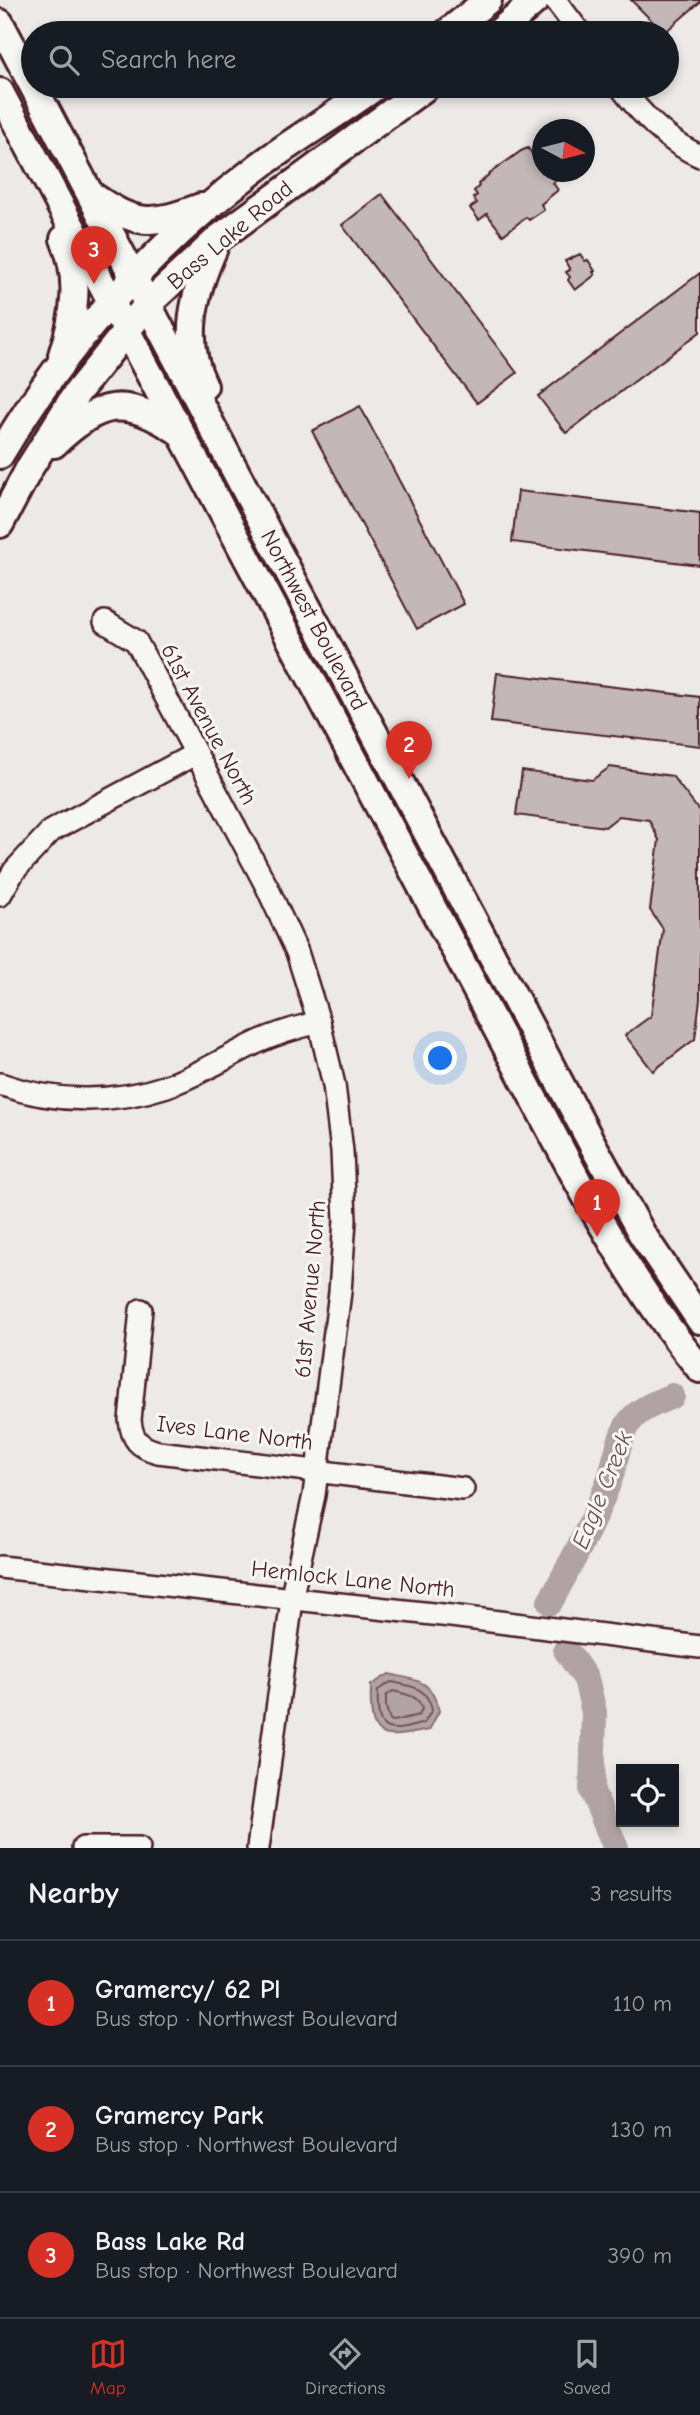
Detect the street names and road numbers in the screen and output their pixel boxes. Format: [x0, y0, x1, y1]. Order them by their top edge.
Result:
street label: Bass Lake Road [162, 175, 298, 295]
street label: Northwest Boulevard [255, 525, 373, 715]
street label: 61st Avenue North [155, 639, 263, 809]
street label: 61st Avenue North [289, 1199, 331, 1379]
street label: Ives Lane North [155, 1410, 315, 1456]
street label: Hemlock Lane North [250, 1555, 456, 1603]

